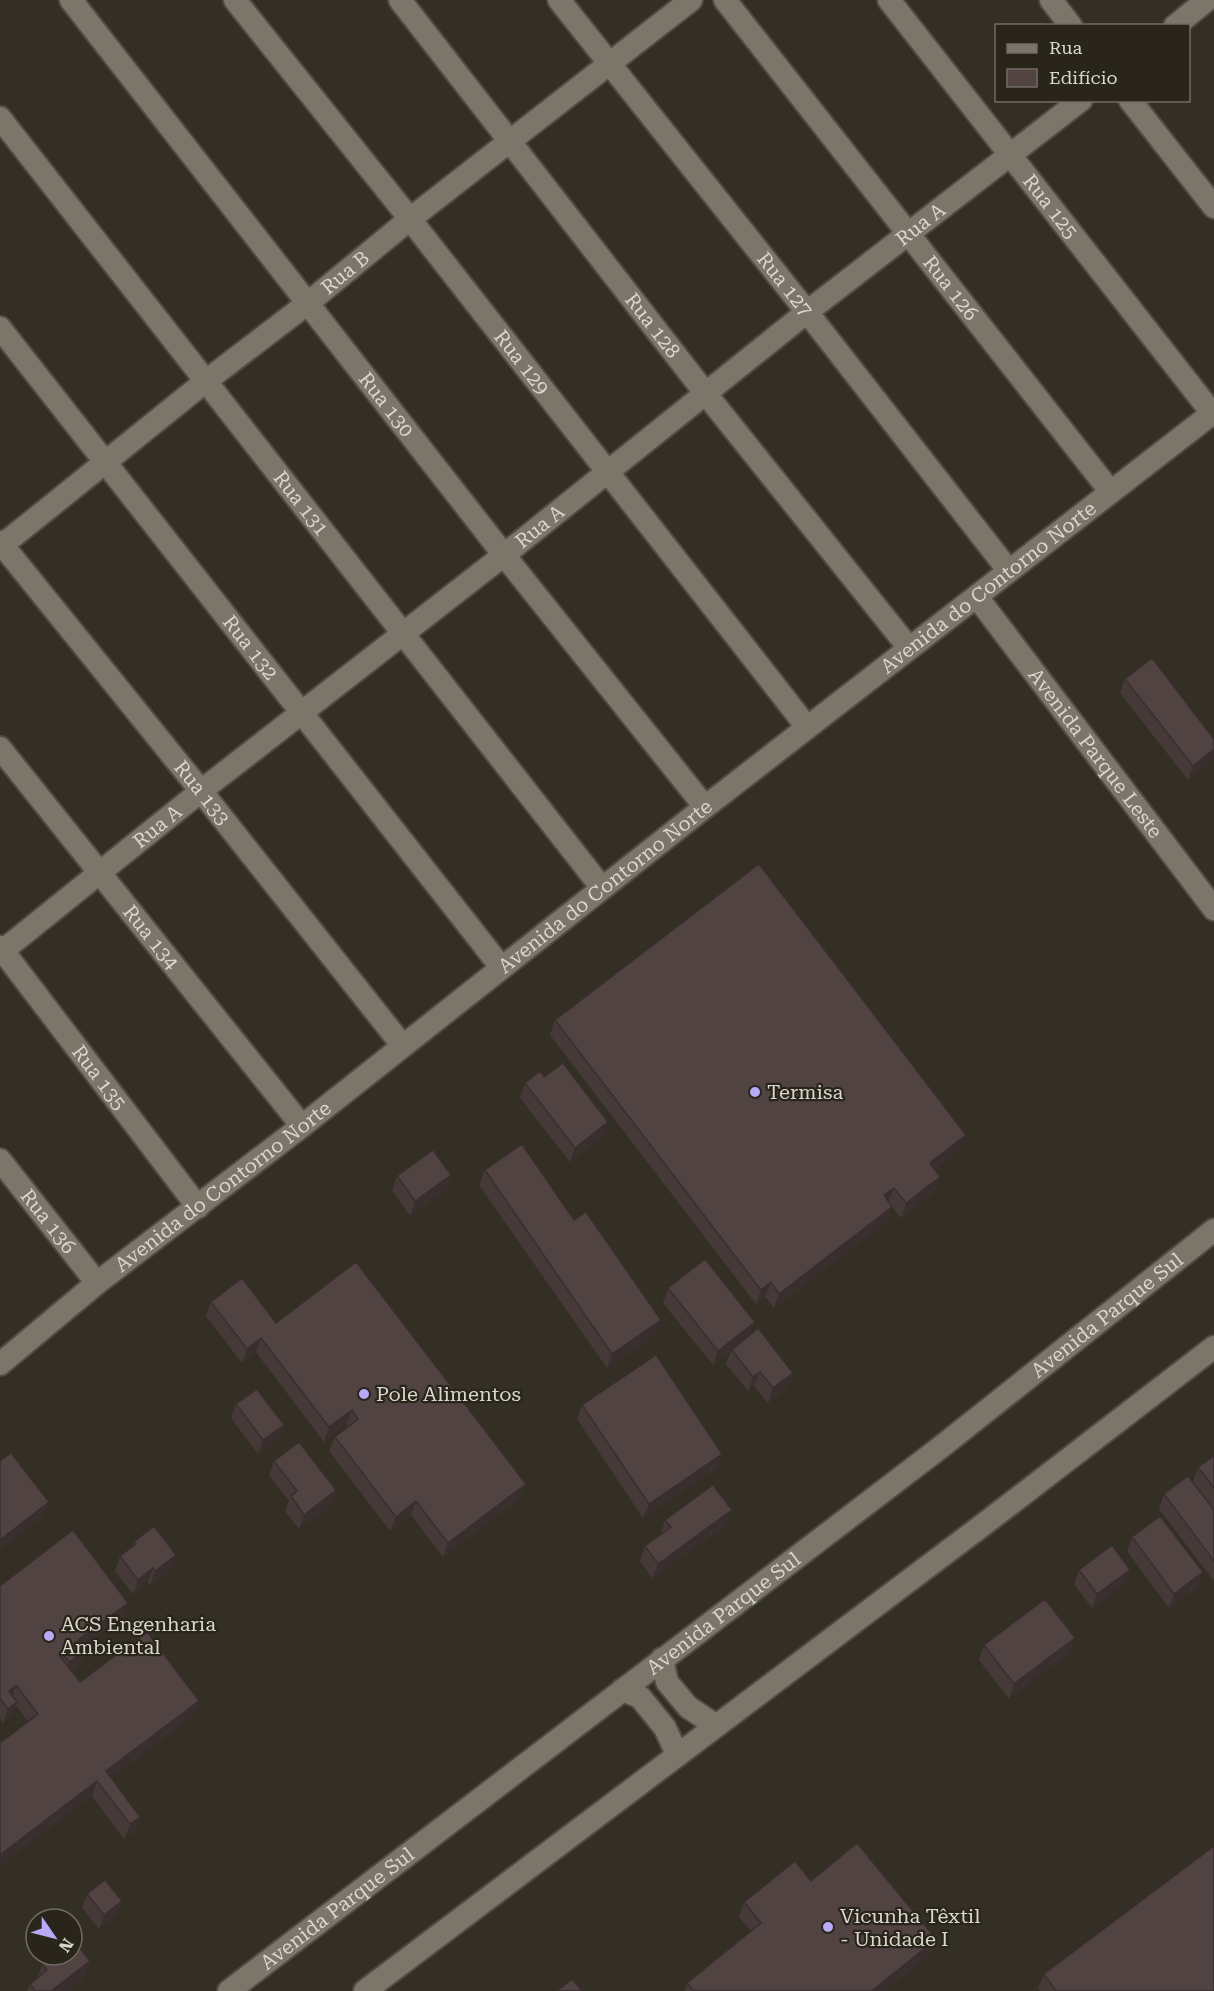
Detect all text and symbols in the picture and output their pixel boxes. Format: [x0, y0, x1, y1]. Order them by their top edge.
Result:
legend [995, 24, 1190, 102]
text: Rua [1049, 37, 1082, 58]
text: Edifício [1049, 67, 1117, 88]
street label: Rua 125 [1018, 169, 1083, 244]
street label: Rua A [891, 198, 950, 251]
street label: Rua B [316, 246, 374, 299]
street label: Rua 127 [752, 247, 818, 321]
street label: Rua 126 [918, 251, 984, 325]
street label: Rua 128 [620, 288, 685, 363]
street label: Rua 129 [489, 325, 555, 399]
street label: Rua 130 [354, 367, 419, 442]
street label: Rua 131 [268, 466, 334, 540]
street label: Avenida do Contorno Norte [876, 496, 1101, 678]
street label: Rua A [510, 500, 569, 553]
street label: Rua 132 [218, 610, 283, 685]
street label: Avenida Parque Leste [1023, 663, 1168, 843]
street label: Rua 133 [169, 756, 235, 830]
street label: Avenida do Contorno Norte [493, 794, 717, 978]
street label: Rua A [128, 799, 187, 853]
street label: Rua 134 [118, 900, 184, 975]
street label: Rua 135 [67, 1040, 132, 1115]
place label: Termisa [767, 1080, 843, 1104]
marker: Termisa [748, 1085, 762, 1099]
street label: Avenida do Contorno Norte [110, 1096, 336, 1277]
street label: Rua 136 [16, 1184, 81, 1258]
street label: Avenida Parque Sul [1026, 1247, 1188, 1383]
place label: Pole Alimentos [376, 1382, 521, 1406]
marker: Pole Alimentos [357, 1387, 371, 1401]
street label: Avenida Parque Sul [642, 1547, 805, 1680]
place label: ACS Engenharia Ambiental [61, 1612, 216, 1659]
marker: ACS Engenharia Ambiental [42, 1629, 56, 1643]
street label: Avenida Parque Sul [255, 1842, 419, 1975]
place label: Vicunha Têxtil - Unidade I [840, 1904, 980, 1951]
north arrow [24, 1907, 84, 1967]
marker: Vicunha Têxtil - Unidade I [821, 1920, 835, 1934]
text: N [55, 1935, 77, 1956]

